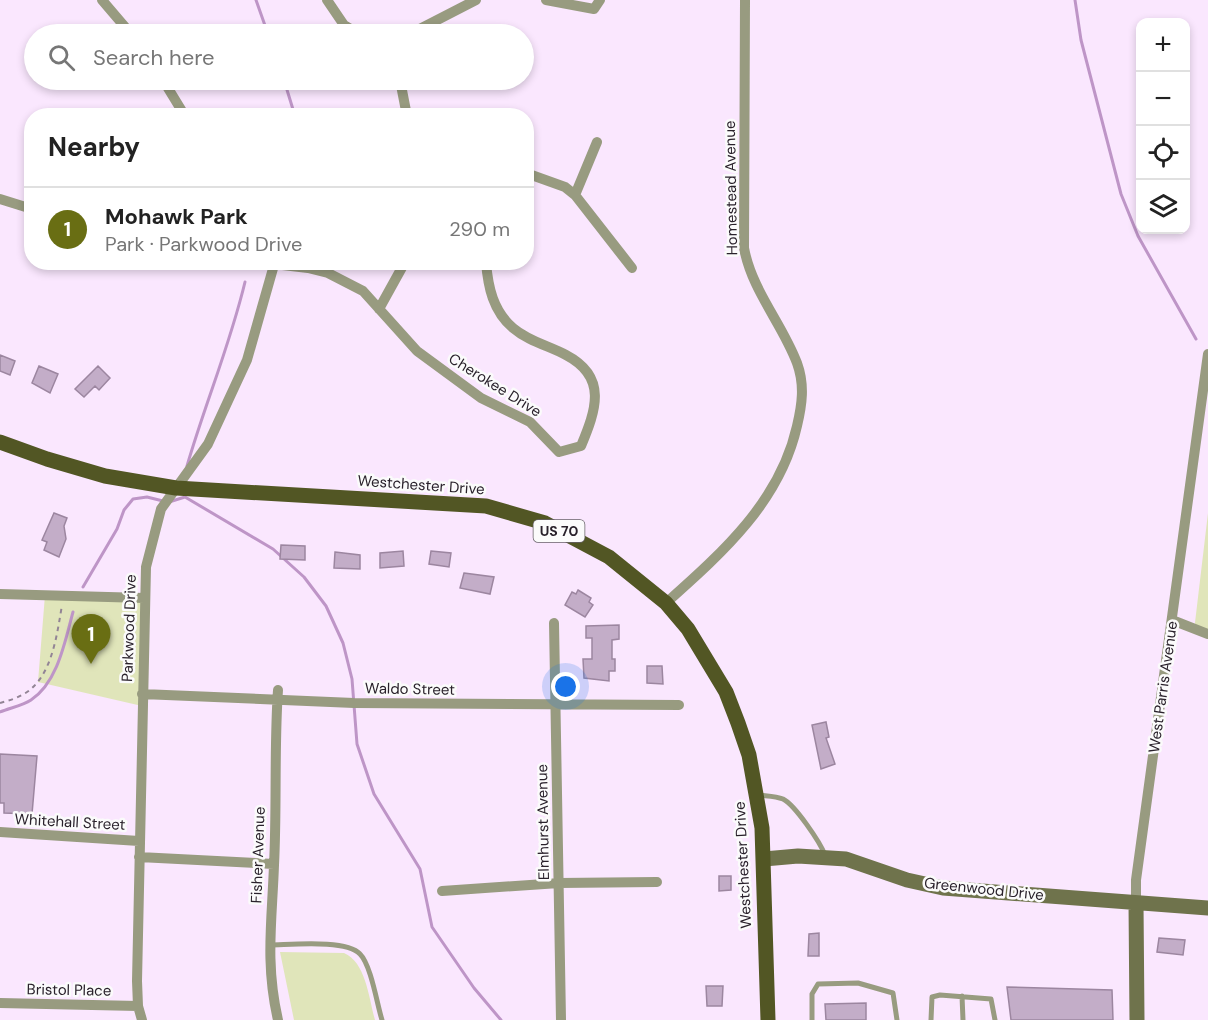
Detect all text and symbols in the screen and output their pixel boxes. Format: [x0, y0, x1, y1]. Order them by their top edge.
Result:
map controls [1136, 18, 1190, 234]
button: + [1136, 18, 1190, 72]
search box [24, 24, 534, 90]
icon: search [45, 41, 78, 74]
text: Search here [93, 43, 214, 72]
button: − [1136, 72, 1190, 126]
street label: Homestead Avenue [720, 120, 742, 256]
button: locate [1136, 126, 1190, 180]
text: Nearby [48, 130, 140, 164]
button: layers [1136, 180, 1190, 234]
text: Mohawk Park [105, 202, 248, 231]
text: 1 [64, 216, 71, 242]
text: 290 m [449, 216, 510, 242]
text: Park · Parkwood Drive [105, 231, 302, 257]
street label: Cherokee Drive [445, 349, 545, 421]
street label: Westchester Drive [357, 471, 485, 499]
road number: US 70 [534, 520, 584, 542]
street label: Parkwood Drive [117, 574, 141, 682]
pin: 1 [72, 614, 110, 664]
street label: West Parris Avenue [1144, 620, 1182, 754]
your location [551, 672, 580, 701]
street label: Waldo Street [365, 678, 455, 700]
street label: Elmhurst Avenue [532, 764, 554, 880]
street label: Westchester Drive [730, 801, 756, 929]
street label: Fisher Avenue [246, 806, 270, 904]
street label: Whitehall Street [14, 809, 126, 835]
street label: Greenwood Drive [923, 873, 1045, 905]
street label: Bristol Place [27, 979, 111, 1001]

